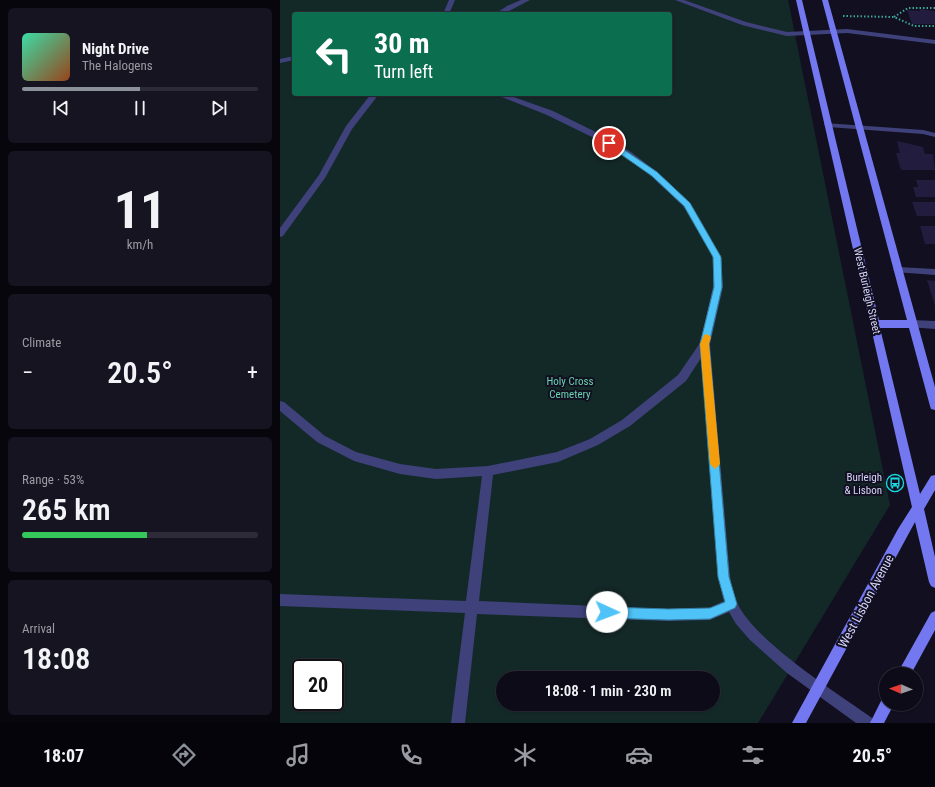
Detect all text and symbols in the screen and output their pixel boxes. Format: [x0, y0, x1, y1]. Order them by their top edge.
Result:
text: 30 m [374, 27, 430, 60]
icon: left [308, 28, 360, 80]
text: Night Drive [82, 40, 149, 58]
text: The Halogens [82, 58, 153, 73]
text: Turn left [374, 61, 433, 82]
icon: previous [50, 97, 72, 119]
icon: pause [129, 97, 151, 119]
icon: next [208, 97, 230, 119]
pin [592, 126, 626, 160]
icon: arrive [598, 132, 620, 154]
text: 11 [114, 180, 166, 241]
text: km/h [127, 237, 153, 252]
street label: West Burleigh Street [851, 247, 883, 335]
text: Climate [22, 335, 61, 350]
text: 20.5° [107, 355, 173, 390]
text: − [22, 360, 33, 385]
text: + [247, 360, 258, 385]
park label: Holy Cross Cemetery [546, 375, 594, 401]
place label: Burleigh & Lisbon [844, 471, 882, 497]
text: Range · 53% [22, 472, 84, 487]
bus stop icon: Burleigh & Lisbon [885, 473, 905, 493]
text: 265 km [22, 492, 111, 527]
street label: West Lisbon Avenue [835, 552, 897, 650]
position arrow [586, 591, 628, 633]
text: Arrival [22, 621, 55, 636]
text: 18:08 [22, 641, 90, 676]
speed limit sign: 20 [292, 659, 344, 711]
north arrow [879, 667, 923, 711]
map controls [879, 667, 923, 711]
text: 18:08 · 1 min · 230 m [545, 682, 671, 700]
icon: directions [170, 741, 198, 769]
icon: music [284, 741, 312, 769]
icon: phone [397, 741, 425, 769]
icon: climate [511, 741, 539, 769]
icon: car [625, 741, 653, 769]
icon: filters [739, 741, 767, 769]
text: 18:07 [43, 745, 84, 766]
text: 20.5° [853, 745, 892, 766]

